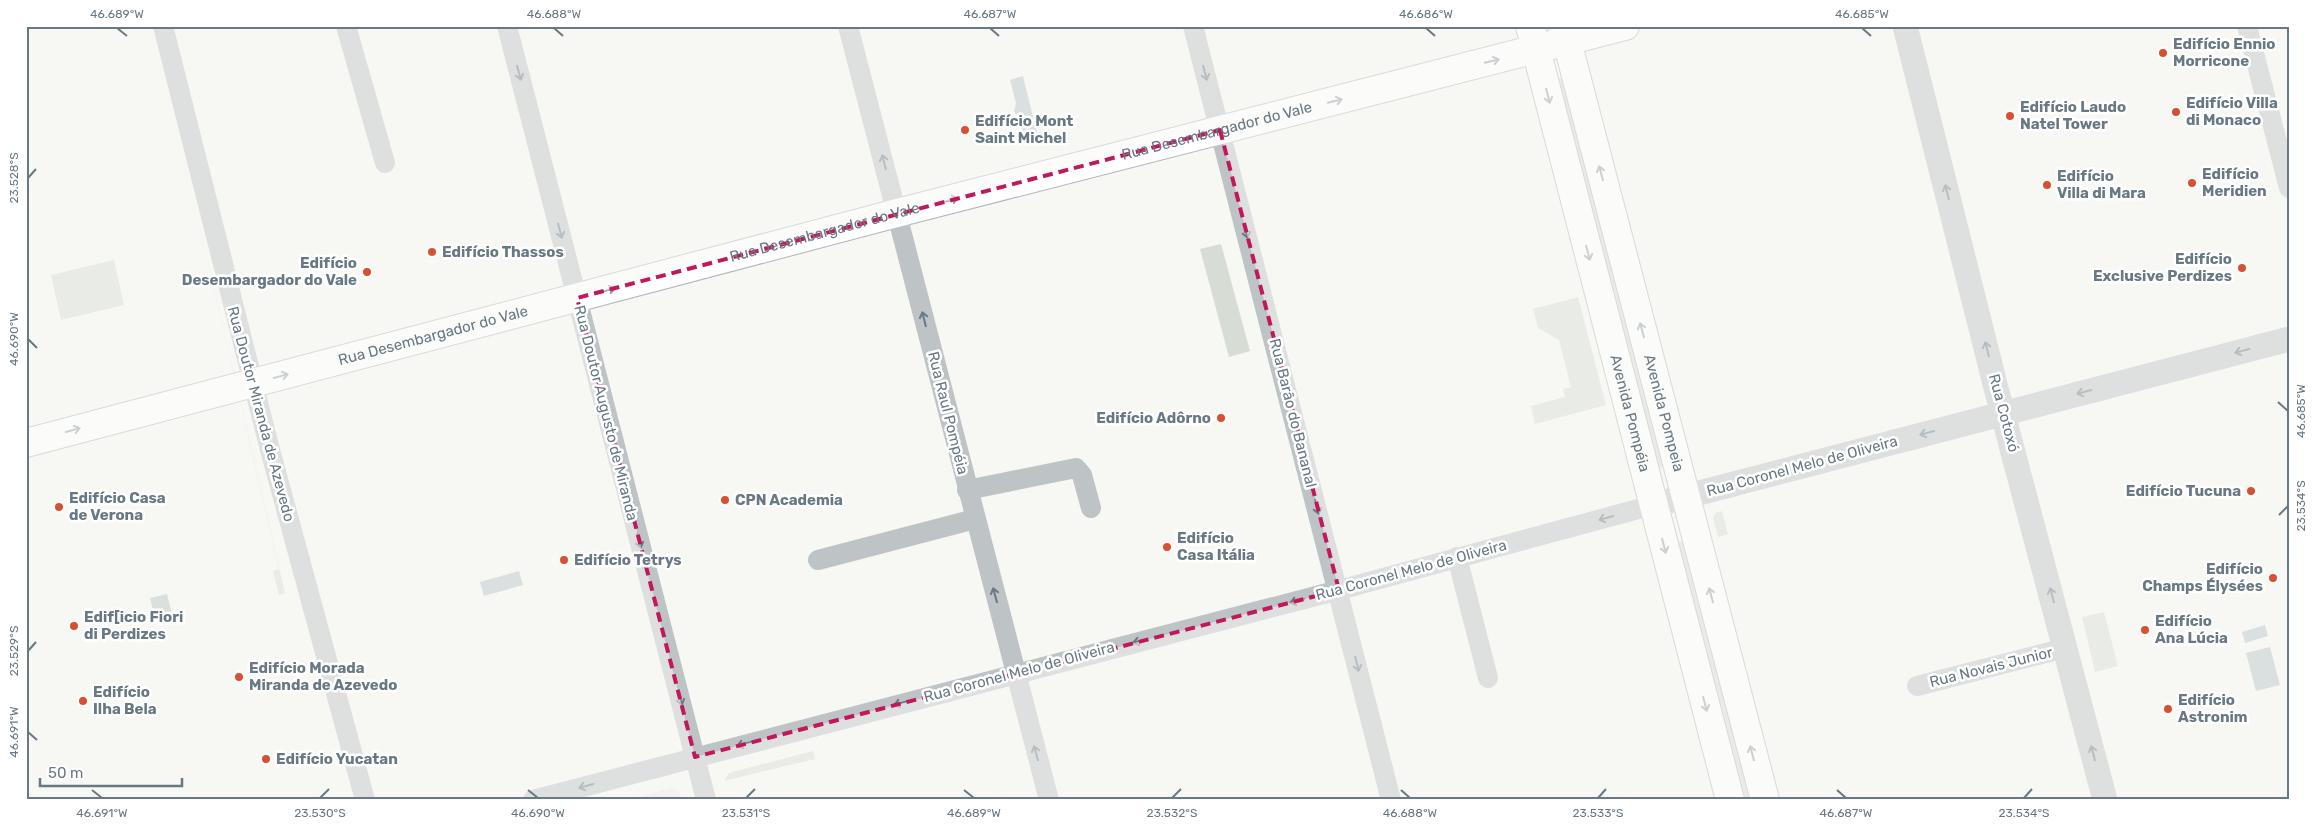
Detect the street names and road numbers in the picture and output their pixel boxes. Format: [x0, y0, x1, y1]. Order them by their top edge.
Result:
street label: Rua Desembargador do Vale [1120, 98, 1314, 164]
street label: Rua Desembargador do Vale [728, 199, 922, 266]
street label: Rua Desembargador do Vale [336, 302, 530, 369]
street label: Rua Doutor Augusto de Miranda [570, 303, 642, 523]
street label: Rua Doutor Miranda de Azevedo [224, 304, 298, 524]
street label: Rua Barão do Bananal [1266, 337, 1320, 489]
street label: Rua Raul Pompéia [924, 350, 972, 476]
street label: Avenida Pompeia [1640, 352, 1688, 474]
street label: Avenida Pompéia [1606, 353, 1654, 474]
street label: Rua Cotoxó [1985, 372, 2023, 454]
street label: Rua Coronel Melo de Oliveira [1705, 432, 1899, 500]
street label: Rua Coronel Melo de Oliveira [1314, 536, 1508, 604]
street label: Rua Coronel Melo de Oliveira [922, 638, 1116, 706]
street label: Rua Novais Junior [1928, 643, 2055, 691]

